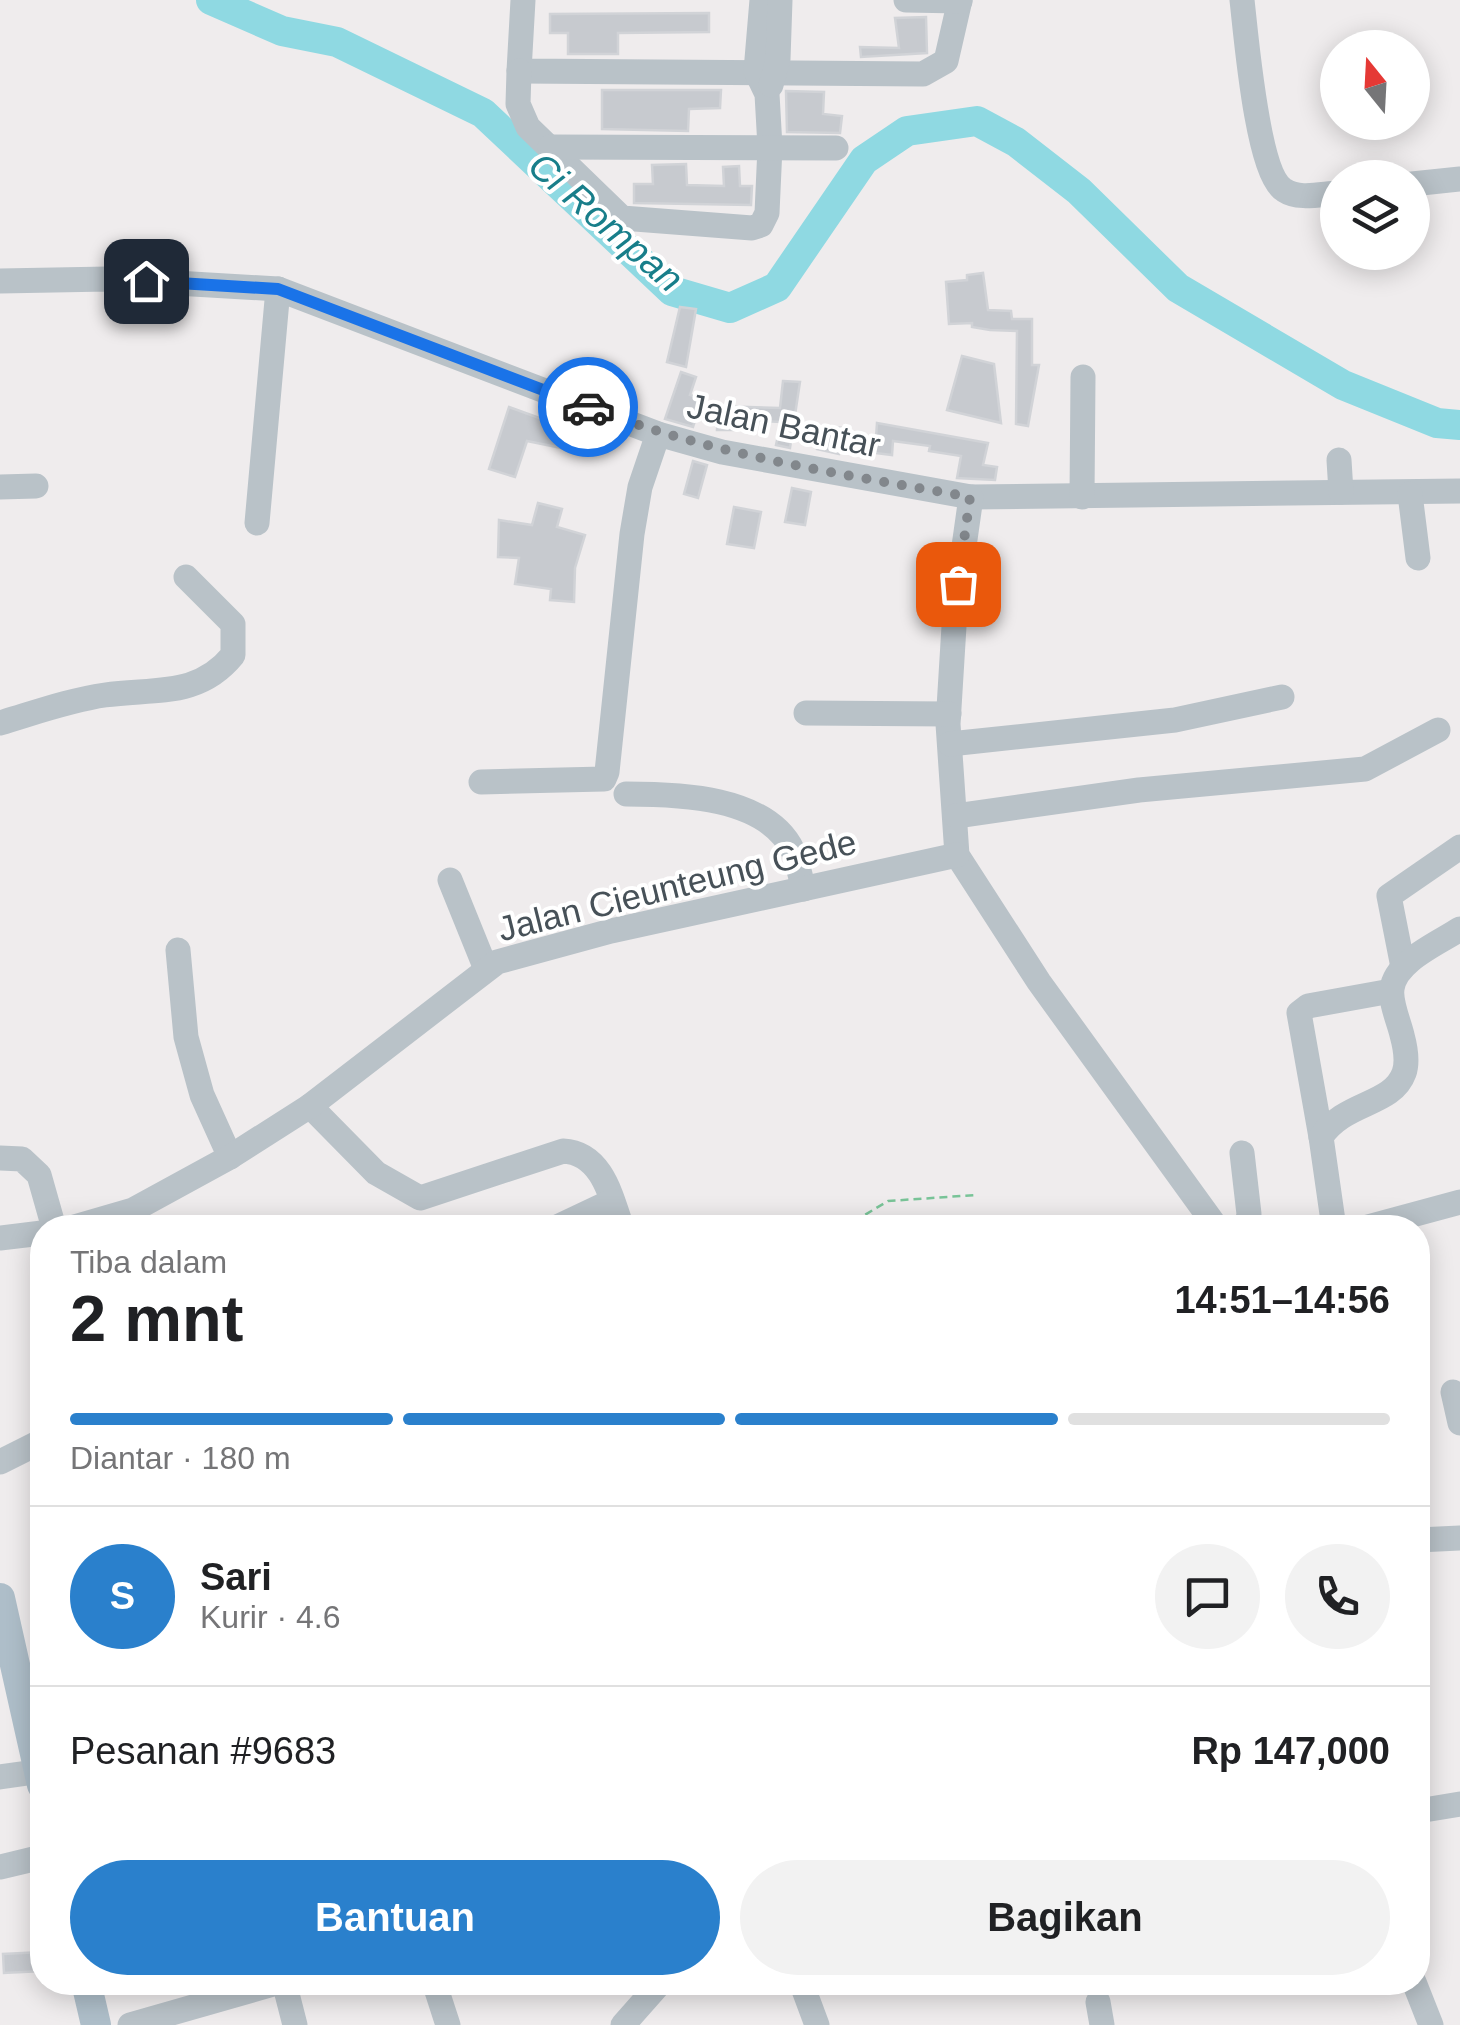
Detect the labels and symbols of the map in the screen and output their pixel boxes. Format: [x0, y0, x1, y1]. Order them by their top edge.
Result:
north arrow [1320, 30, 1430, 140]
water label: Ci Rompan [520, 144, 692, 300]
pin [104, 239, 189, 324]
courier [538, 357, 638, 457]
street label: Jalan Bantar [684, 385, 884, 465]
pin [916, 542, 1001, 627]
street label: Jalan Cieunteung Gede [494, 822, 860, 948]

